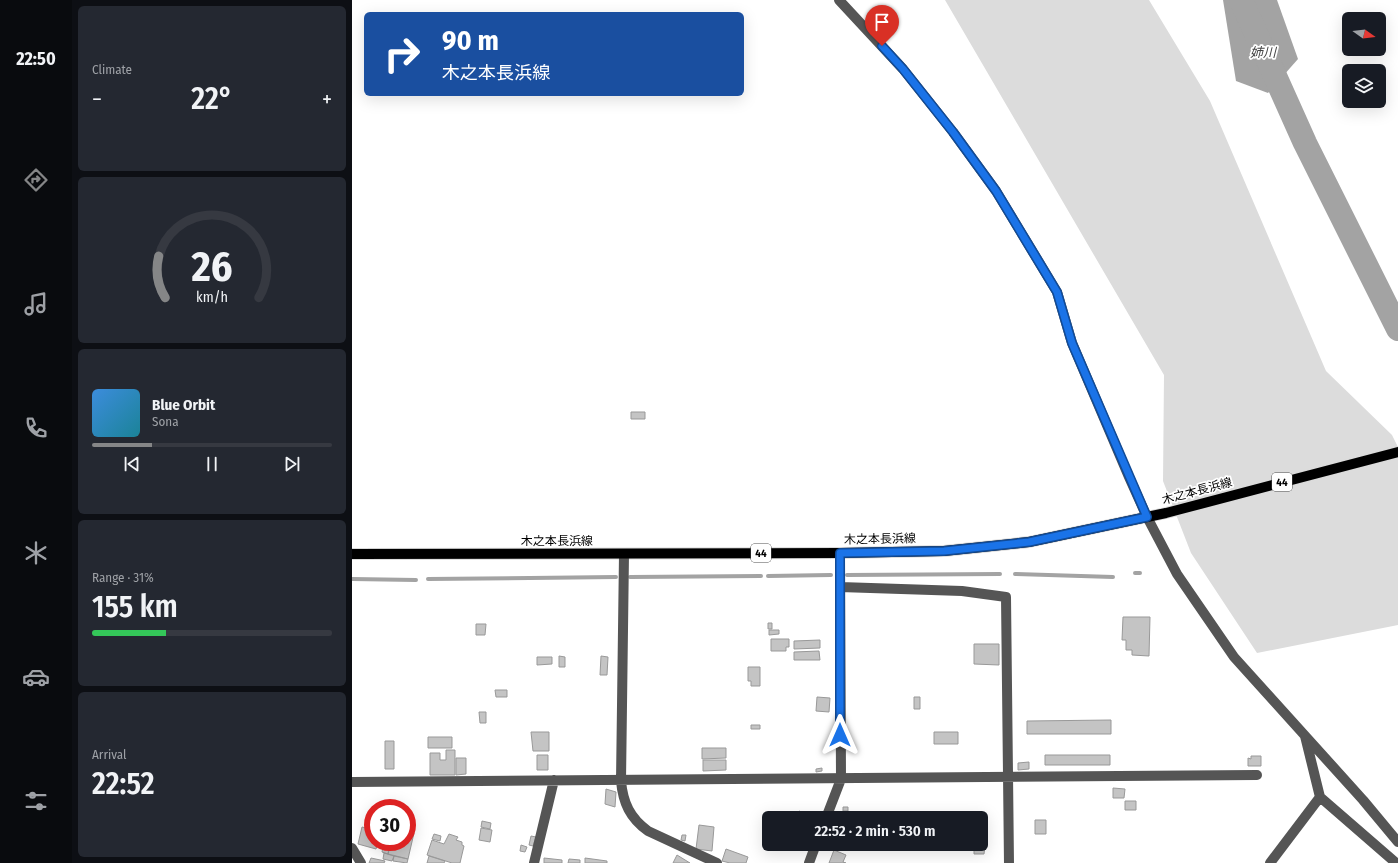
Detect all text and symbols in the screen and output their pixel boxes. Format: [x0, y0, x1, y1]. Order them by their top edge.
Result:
pin [865, 5, 899, 46]
icon: arrive [871, 11, 893, 33]
north arrow [1342, 12, 1386, 56]
map controls [1342, 12, 1386, 108]
text: 90 m [442, 24, 499, 57]
icon: right [376, 28, 428, 80]
water label: 姉川 [1250, 45, 1278, 60]
text: 22:50 [16, 48, 56, 70]
text: Climate [92, 62, 132, 77]
text: 木之本長浜線 [442, 62, 550, 84]
button: layers [1342, 64, 1386, 108]
text: 22° [191, 81, 233, 117]
text: − [92, 86, 102, 113]
text: + [322, 86, 332, 113]
icon: directions [22, 166, 50, 194]
text: 26 [190, 242, 233, 292]
text: km/h [196, 289, 228, 306]
icon: music [22, 290, 50, 318]
text: Blue Orbit [152, 396, 215, 414]
icon: phone [22, 414, 50, 442]
text: Sona [152, 414, 179, 429]
icon: previous [121, 453, 143, 475]
icon: pause [201, 453, 223, 475]
icon: next [281, 453, 303, 475]
road number: 44 [1272, 473, 1292, 491]
street label: 木之本長浜線 [1160, 475, 1234, 507]
street label: 木之本長浜線 [844, 531, 916, 547]
street label: 木之本長浜線 [521, 534, 593, 548]
icon: climate [22, 539, 50, 567]
road number: 44 [751, 544, 771, 562]
text: Range · 31% [92, 570, 154, 585]
text: 155 km [92, 589, 178, 625]
icon: car [22, 663, 50, 691]
position arrow [819, 714, 861, 756]
text: Arrival [92, 747, 126, 762]
text: 22:52 [92, 766, 154, 802]
icon: filters [22, 787, 50, 815]
speed limit sign: 30 [364, 799, 416, 851]
text: 22:52 · 2 min · 530 m [814, 822, 936, 840]

